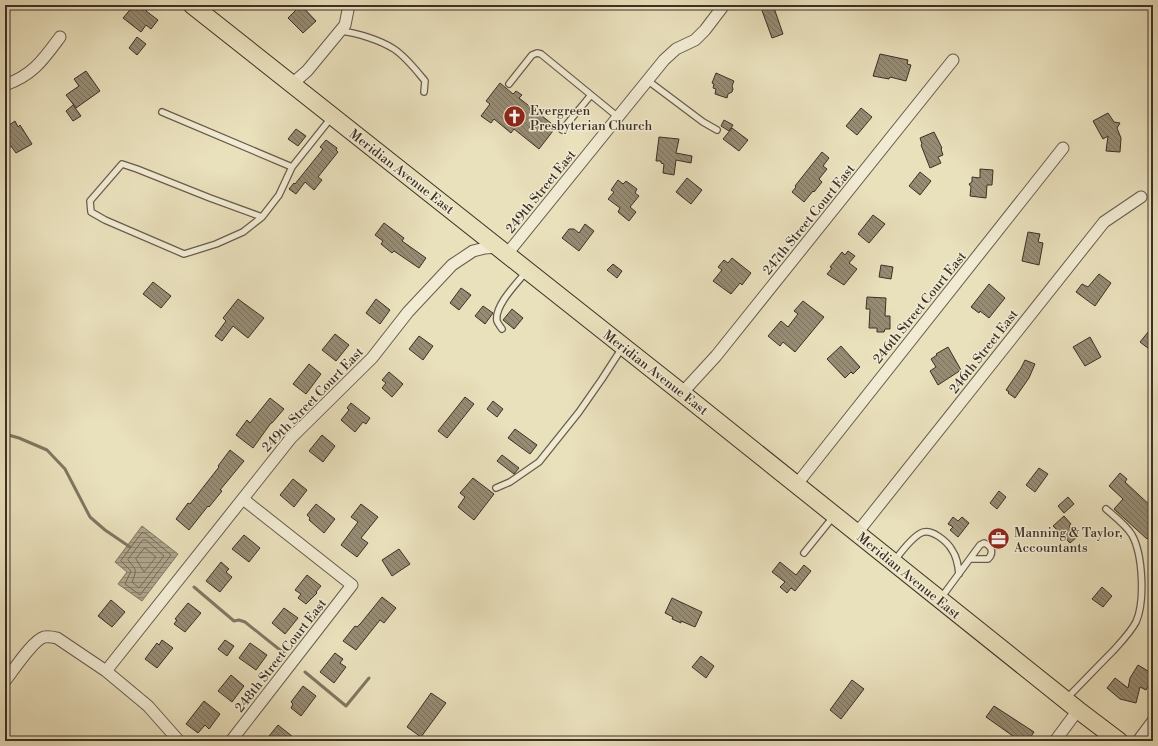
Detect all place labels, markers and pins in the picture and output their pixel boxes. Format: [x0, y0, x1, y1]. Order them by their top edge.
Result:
place label: Evergreen Presbyterian Church [530, 103, 652, 134]
church icon: Evergreen Presbyterian Church [501, 104, 527, 130]
place label: Manning & Taylor, Accountants [1013, 525, 1123, 556]
office icon: Manning & Taylor, Accountants [986, 526, 1012, 552]

